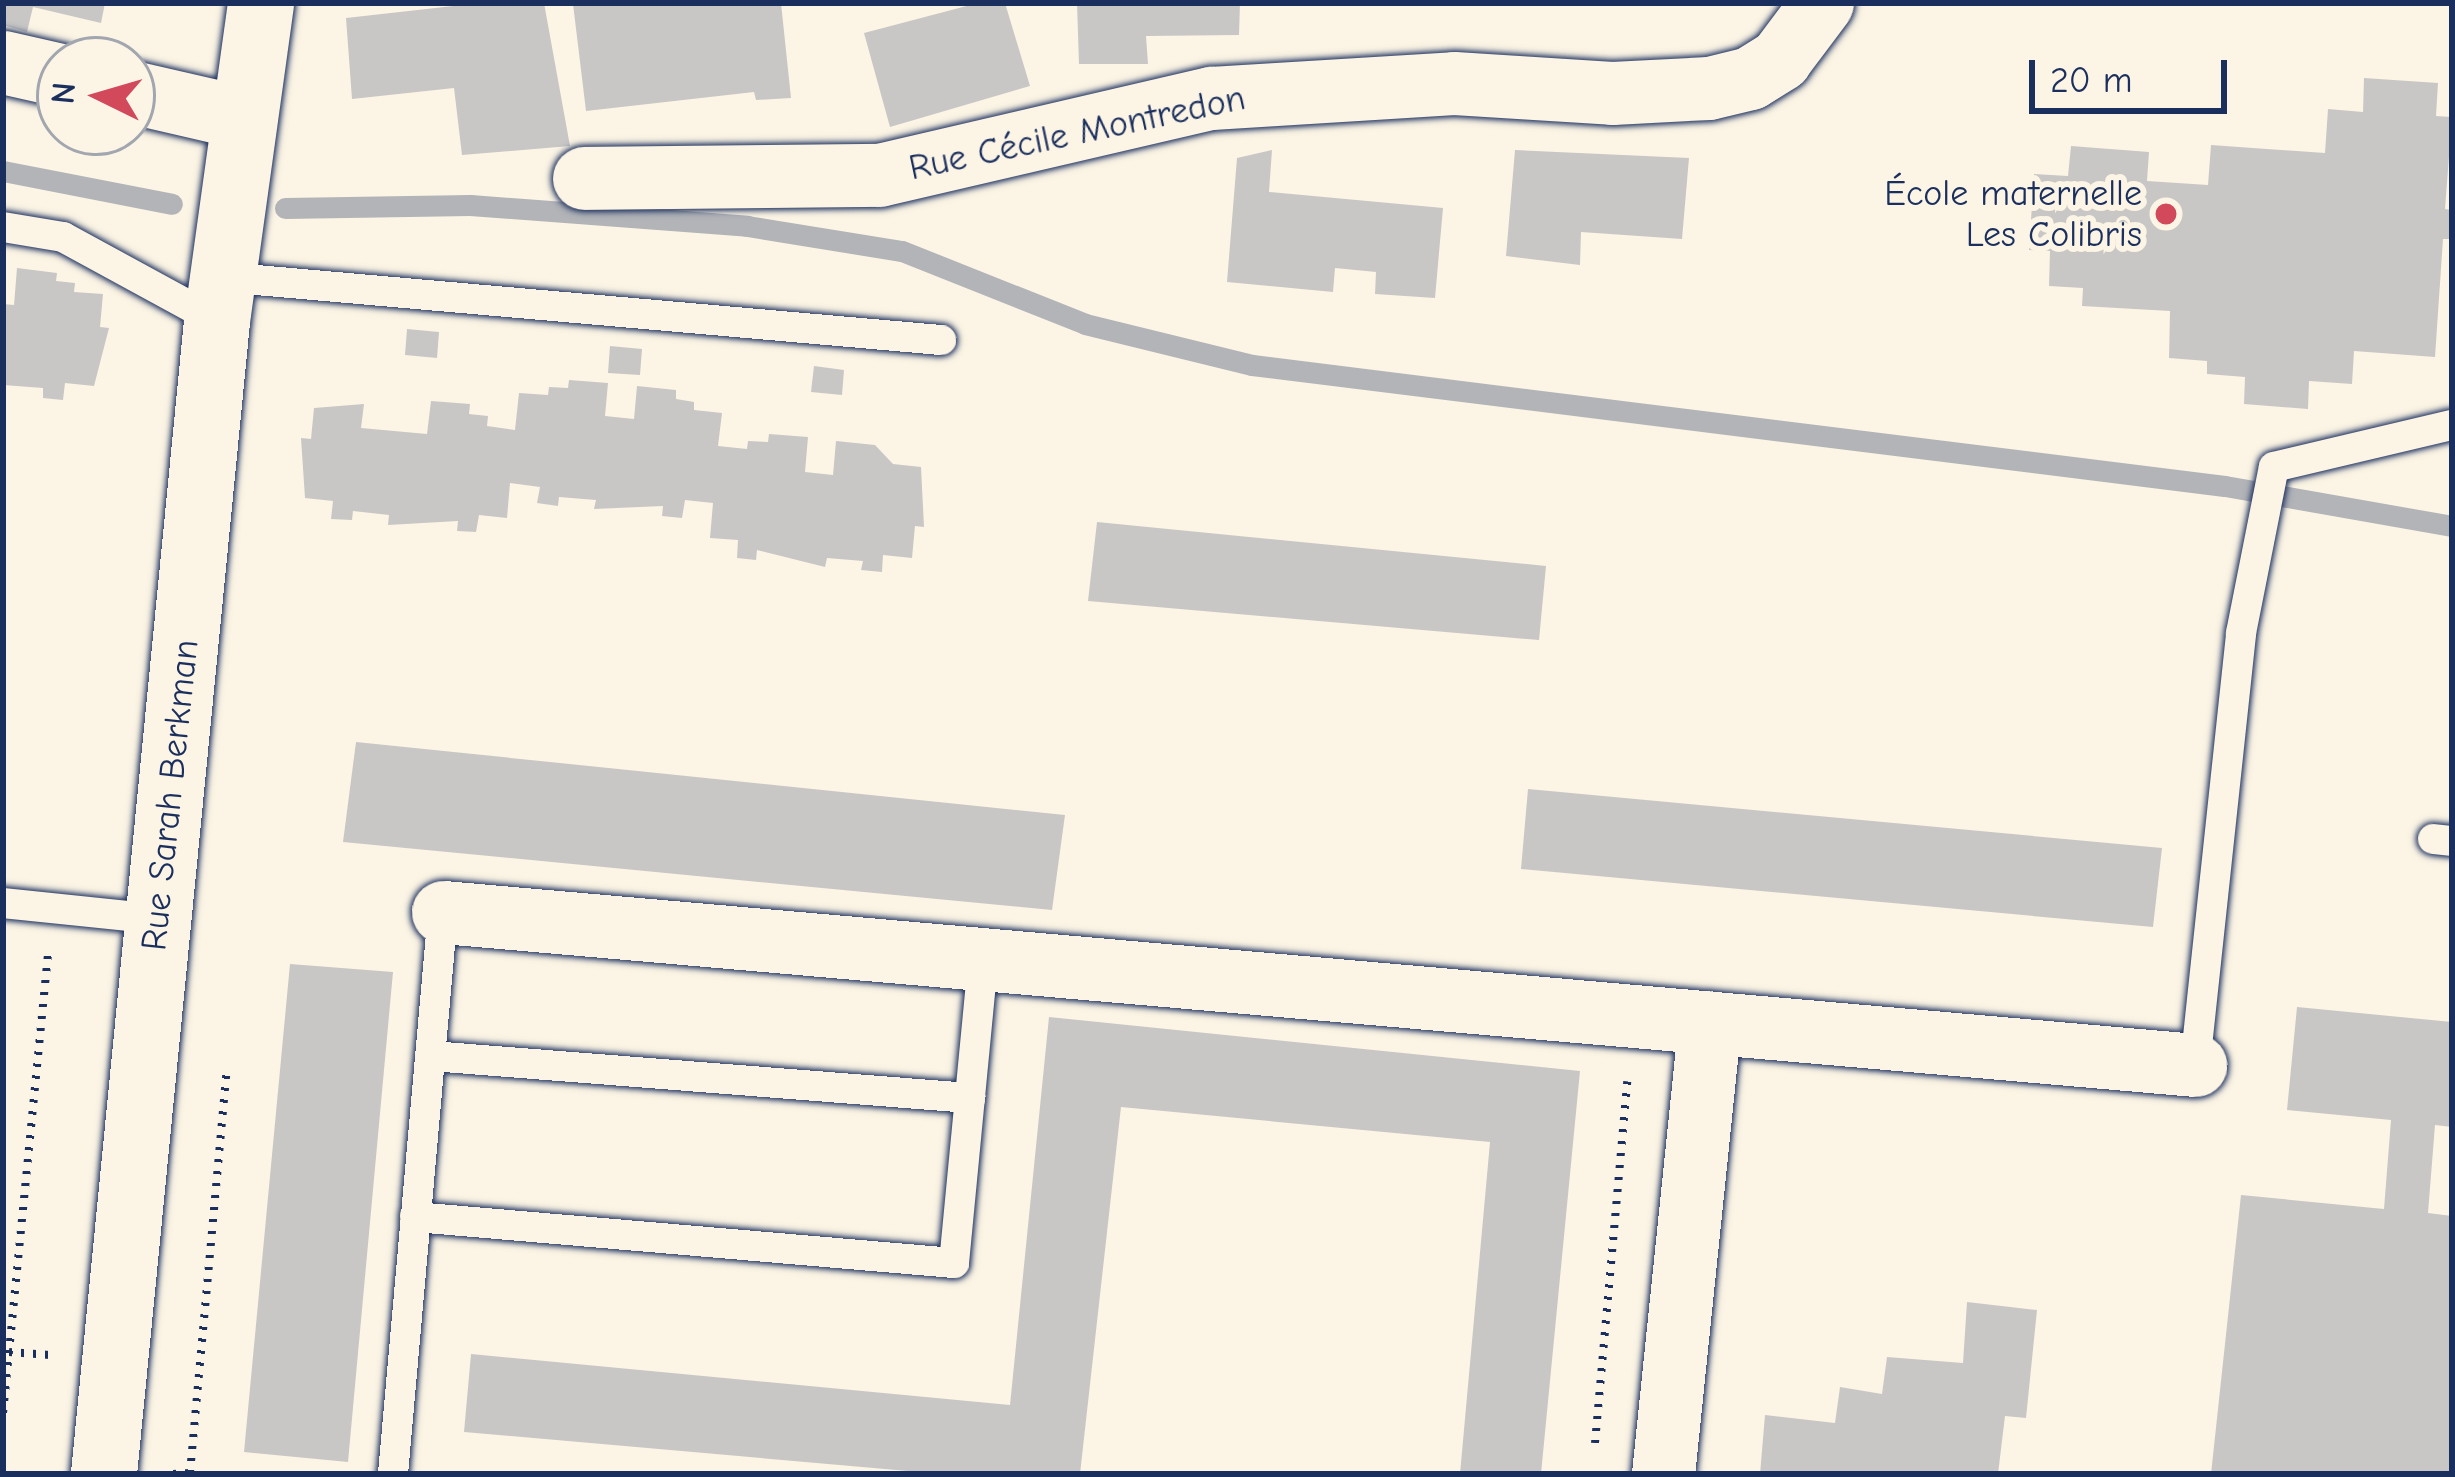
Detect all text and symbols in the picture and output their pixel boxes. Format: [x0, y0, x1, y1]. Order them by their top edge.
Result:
north arrow [36, 36, 156, 156]
scale bar [2035, 36, 2233, 110]
text: 20 m [2050, 60, 2133, 101]
street label: Rue Cécile Montredon [905, 76, 1249, 190]
text: N [43, 81, 83, 106]
place label: École maternelle Les Colibris [1884, 171, 2142, 256]
marker: École maternelle Les Colibris [2153, 201, 2179, 227]
street label: Rue Sarah Berkman [132, 638, 208, 952]

